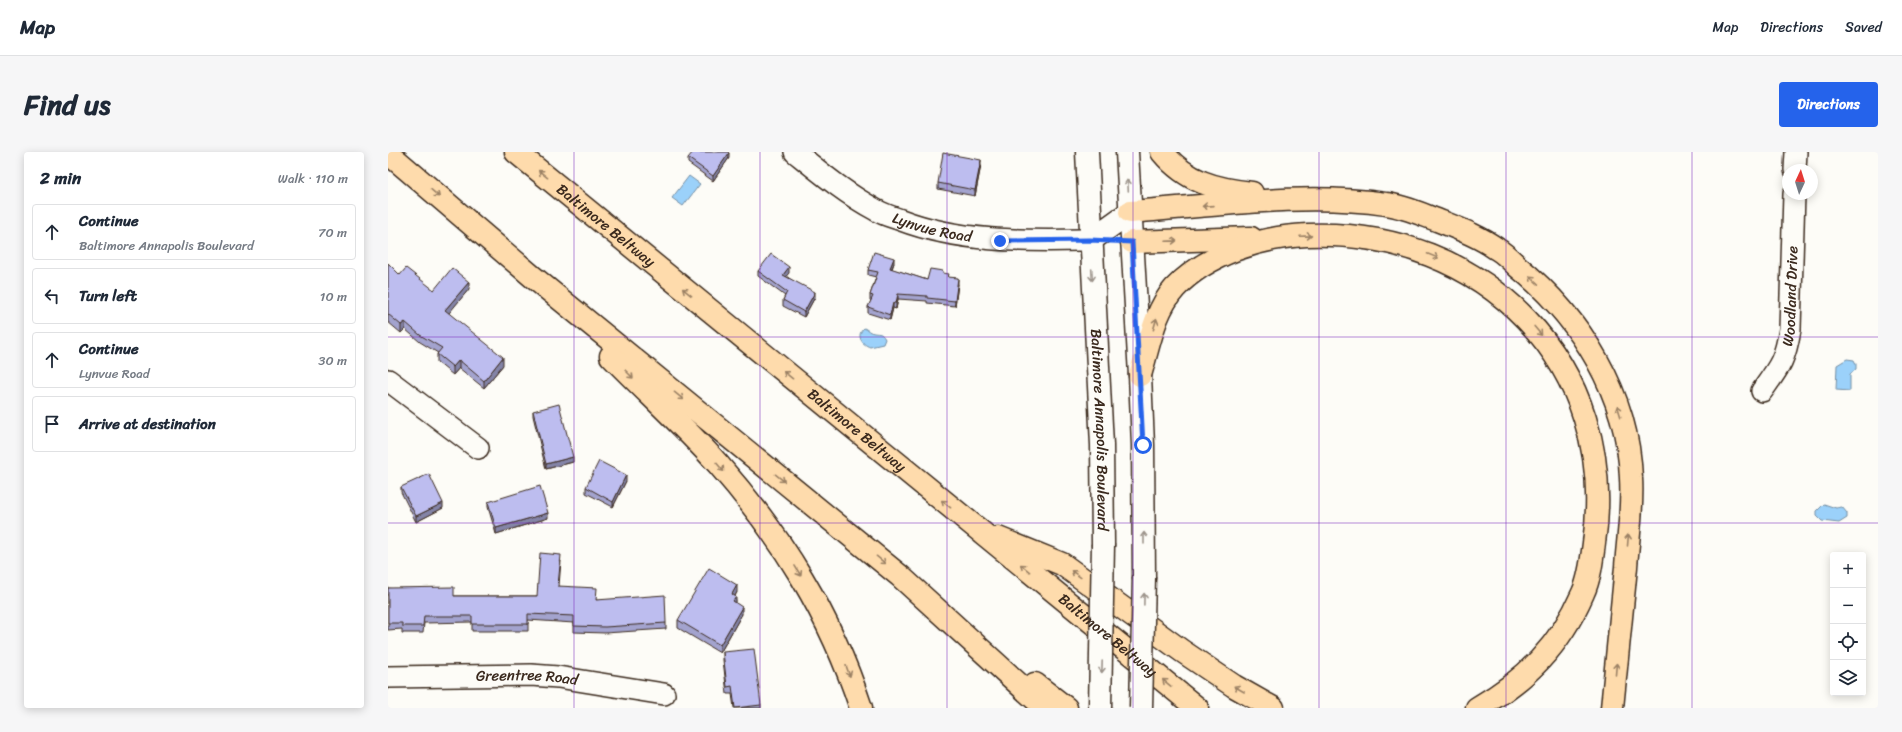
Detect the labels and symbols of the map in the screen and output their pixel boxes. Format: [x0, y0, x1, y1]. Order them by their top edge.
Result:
north arrow [1782, 164, 1818, 200]
one-way arrow [538, 170, 549, 179]
street label: Baltimore Beltway [550, 177, 661, 274]
one-way arrow [1125, 179, 1132, 192]
one-way arrow [430, 188, 440, 197]
one-way arrow [1202, 202, 1215, 209]
street label: Lynvue Road [889, 205, 975, 250]
route end [991, 232, 1009, 250]
one-way arrow [1299, 232, 1312, 239]
one-way arrow [1164, 237, 1177, 244]
street label: Woodland Drive [1774, 245, 1805, 349]
one-way arrow [1427, 253, 1439, 261]
one-way arrow [1089, 268, 1096, 281]
one-way arrow [1529, 275, 1539, 285]
one-way arrow [682, 288, 693, 297]
one-way arrow [1152, 317, 1159, 330]
one-way arrow [1533, 326, 1542, 337]
street label: Baltimore Annapolis Boulevard [1083, 328, 1116, 532]
one-way arrow [624, 370, 634, 379]
one-way arrow [782, 370, 793, 379]
street label: Baltimore Beltway [801, 382, 912, 479]
one-way arrow [674, 391, 684, 400]
one-way arrow [1615, 405, 1622, 418]
route start [1134, 436, 1152, 454]
one-way arrow [715, 462, 724, 472]
one-way arrow [774, 474, 785, 482]
one-way arrow [940, 499, 951, 508]
one-way arrow [1140, 532, 1148, 545]
one-way arrow [1625, 534, 1632, 547]
one-way arrow [875, 556, 886, 564]
one-way arrow [1019, 563, 1030, 572]
one-way arrow [795, 565, 803, 577]
one-way arrow [1070, 570, 1081, 578]
street label: Baltimore Beltway [1052, 587, 1163, 684]
one-way arrow [1140, 593, 1148, 606]
one-way arrow [1098, 660, 1106, 673]
street label: Greentree Road [476, 662, 581, 693]
one-way arrow [1612, 663, 1620, 676]
one-way arrow [845, 664, 853, 676]
one-way arrow [1161, 679, 1172, 688]
one-way arrow [1233, 684, 1245, 692]

